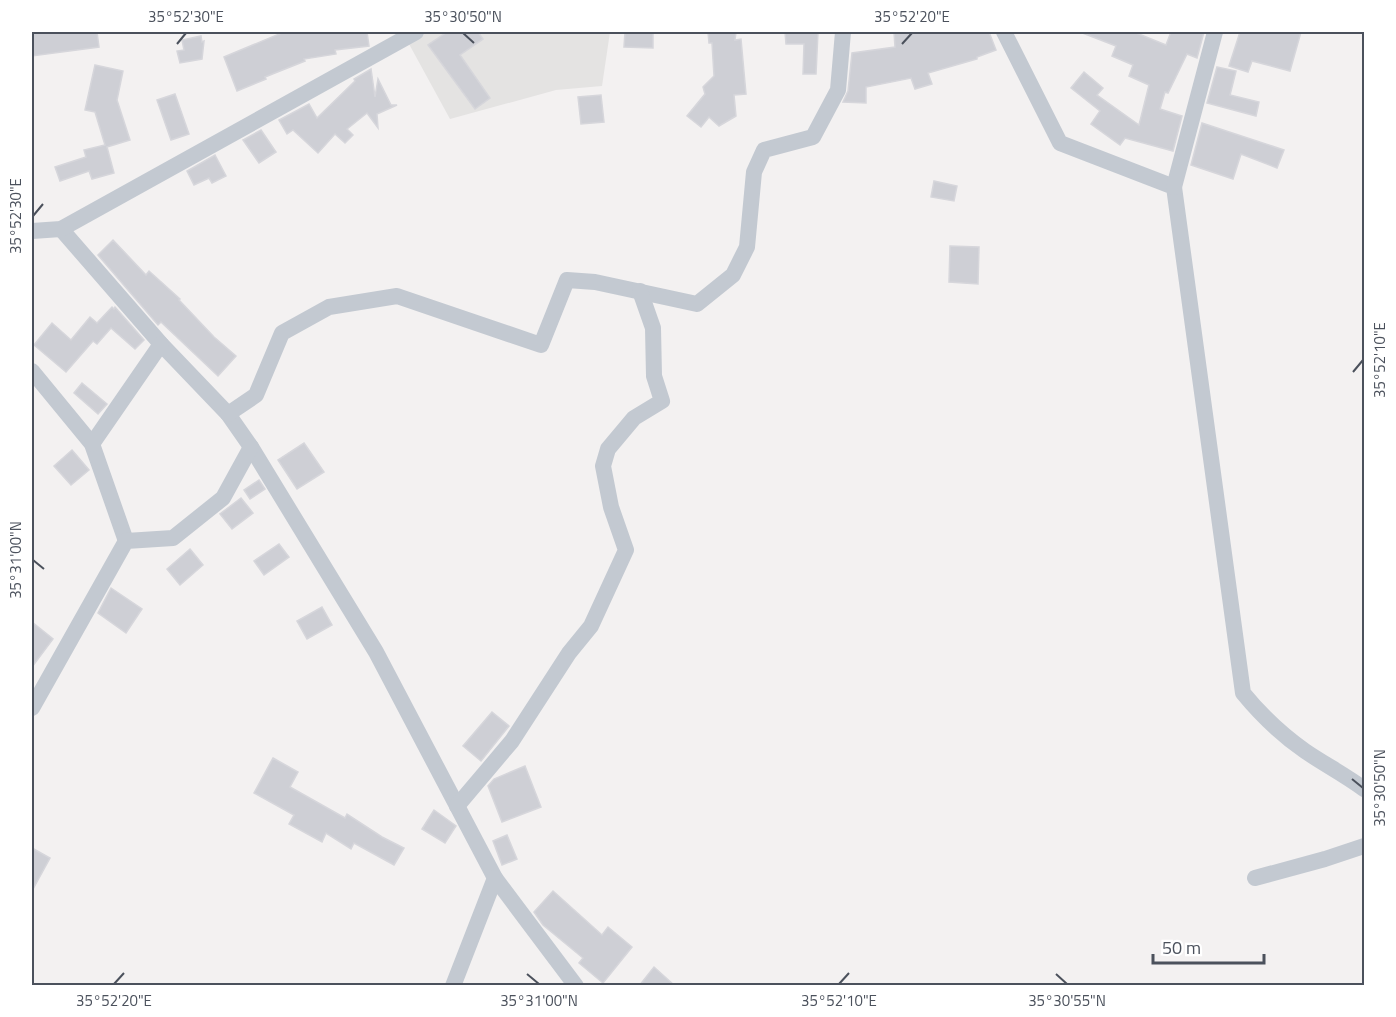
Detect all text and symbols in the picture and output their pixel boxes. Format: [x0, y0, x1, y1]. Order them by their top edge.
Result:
text: 35°52'30"E [148, 5, 224, 28]
text: 35°30'50"N [424, 5, 502, 28]
text: 35°52'20"E [874, 5, 950, 28]
text: 35°52'30"E [4, 178, 27, 254]
text: 35°52'10"E [1368, 322, 1391, 398]
text: 35°31'00"N [4, 521, 27, 599]
text: 35°30'50"N [1368, 749, 1391, 827]
scale bar [1153, 927, 1264, 965]
text: 50 m [1162, 934, 1201, 961]
text: 35°52'20"E [76, 989, 152, 1012]
text: 35°31'00"N [500, 989, 578, 1012]
text: 35°52'10"E [801, 989, 877, 1012]
text: 35°30'55"N [1028, 989, 1106, 1012]

